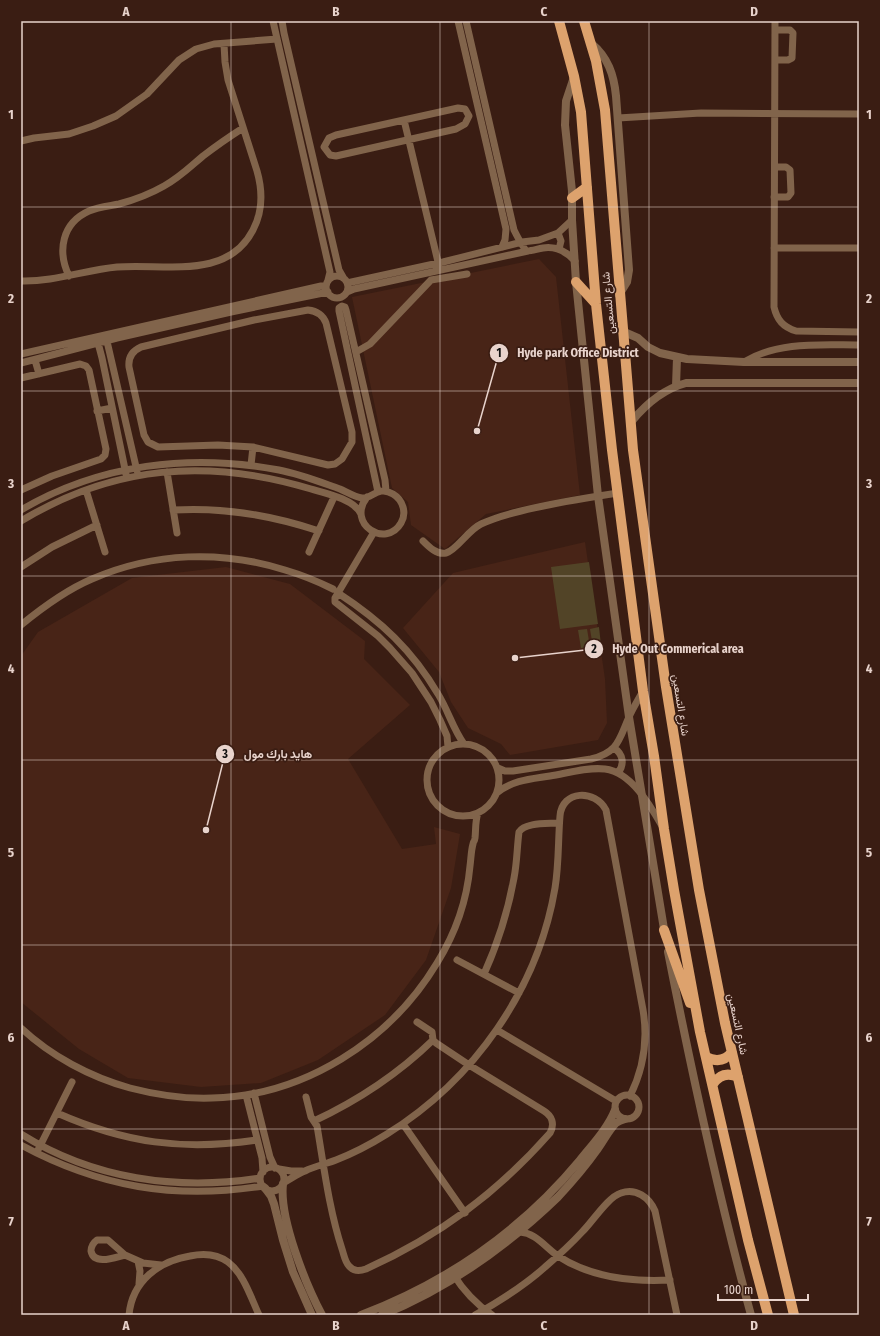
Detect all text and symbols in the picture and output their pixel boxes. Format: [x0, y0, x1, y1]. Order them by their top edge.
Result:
text: A [121, 4, 130, 19]
text: B [332, 4, 340, 19]
text: C [541, 4, 548, 19]
text: D [750, 4, 758, 19]
text: 1 [8, 107, 14, 122]
text: 1 [866, 107, 872, 122]
street label: شارع التسعين [599, 271, 619, 335]
text: 2 [7, 291, 14, 306]
text: 2 [865, 291, 872, 306]
callout: Hyde park Office District [489, 341, 647, 365]
text: 1 [496, 346, 502, 360]
text: Hyde park Office District [517, 346, 640, 360]
text: 3 [7, 476, 14, 491]
text: 3 [865, 476, 872, 491]
callout: Hyde Out Commerical area [584, 637, 751, 661]
text: 2 [590, 642, 597, 656]
text: Hyde Out Commerical area [612, 642, 744, 656]
text: 4 [8, 661, 15, 676]
text: 4 [866, 661, 873, 676]
street label: شارع التسعين [668, 673, 692, 737]
callout: هايد بارك مول [215, 742, 320, 766]
text: 3 [221, 747, 228, 761]
text: هايد بارك مول [244, 747, 312, 762]
text: 5 [8, 845, 14, 860]
text: 5 [866, 845, 872, 860]
street label: شارع التسعين [724, 992, 750, 1056]
text: 6 [8, 1030, 15, 1045]
text: 6 [866, 1030, 873, 1045]
text: 7 [8, 1214, 14, 1229]
text: 7 [866, 1214, 872, 1229]
scale bar [718, 1276, 808, 1302]
text: 100 m [724, 1283, 753, 1297]
text: A [121, 1318, 130, 1333]
text: B [332, 1318, 340, 1333]
text: C [541, 1318, 548, 1333]
text: D [750, 1318, 758, 1333]

